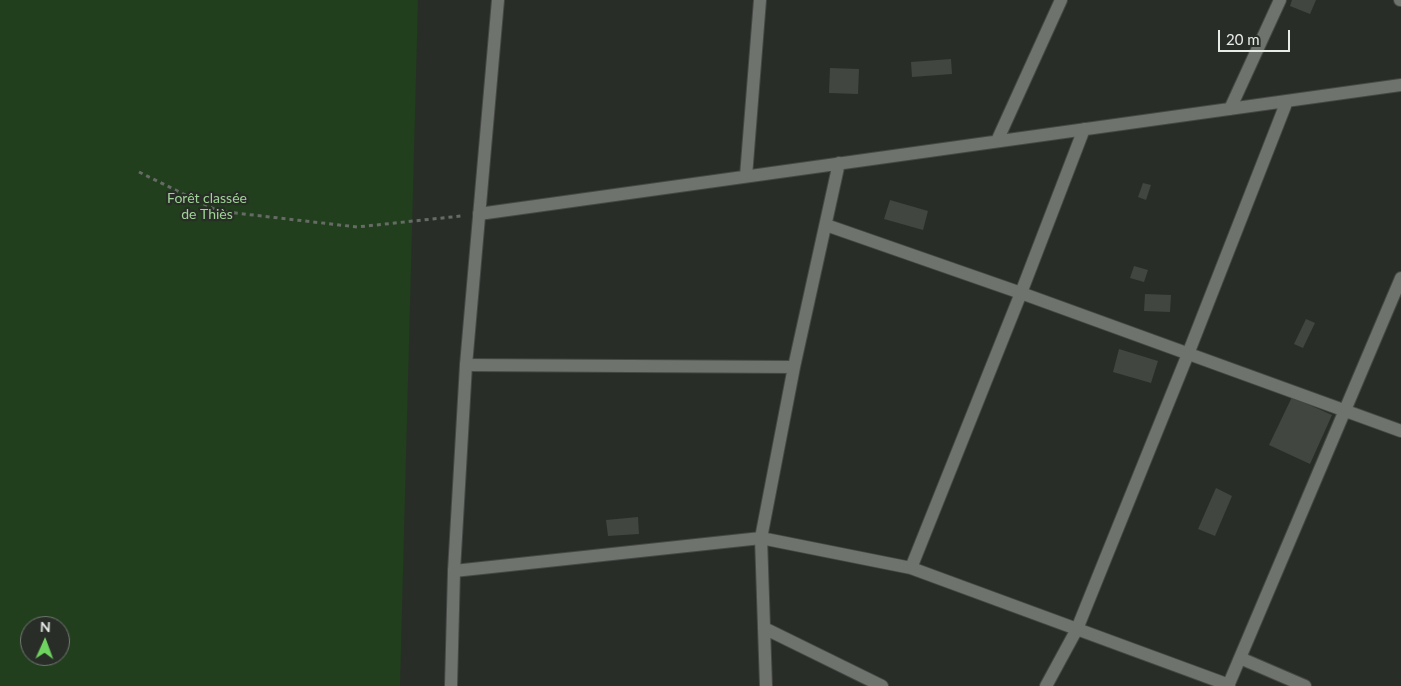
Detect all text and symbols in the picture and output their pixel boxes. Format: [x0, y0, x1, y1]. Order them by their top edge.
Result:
scale bar [1221, 20, 1294, 52]
text: 20 m [1226, 30, 1260, 48]
park label: Forêt classée de Thiès [167, 190, 247, 222]
north arrow [20, 616, 70, 666]
text: N [40, 618, 51, 635]

